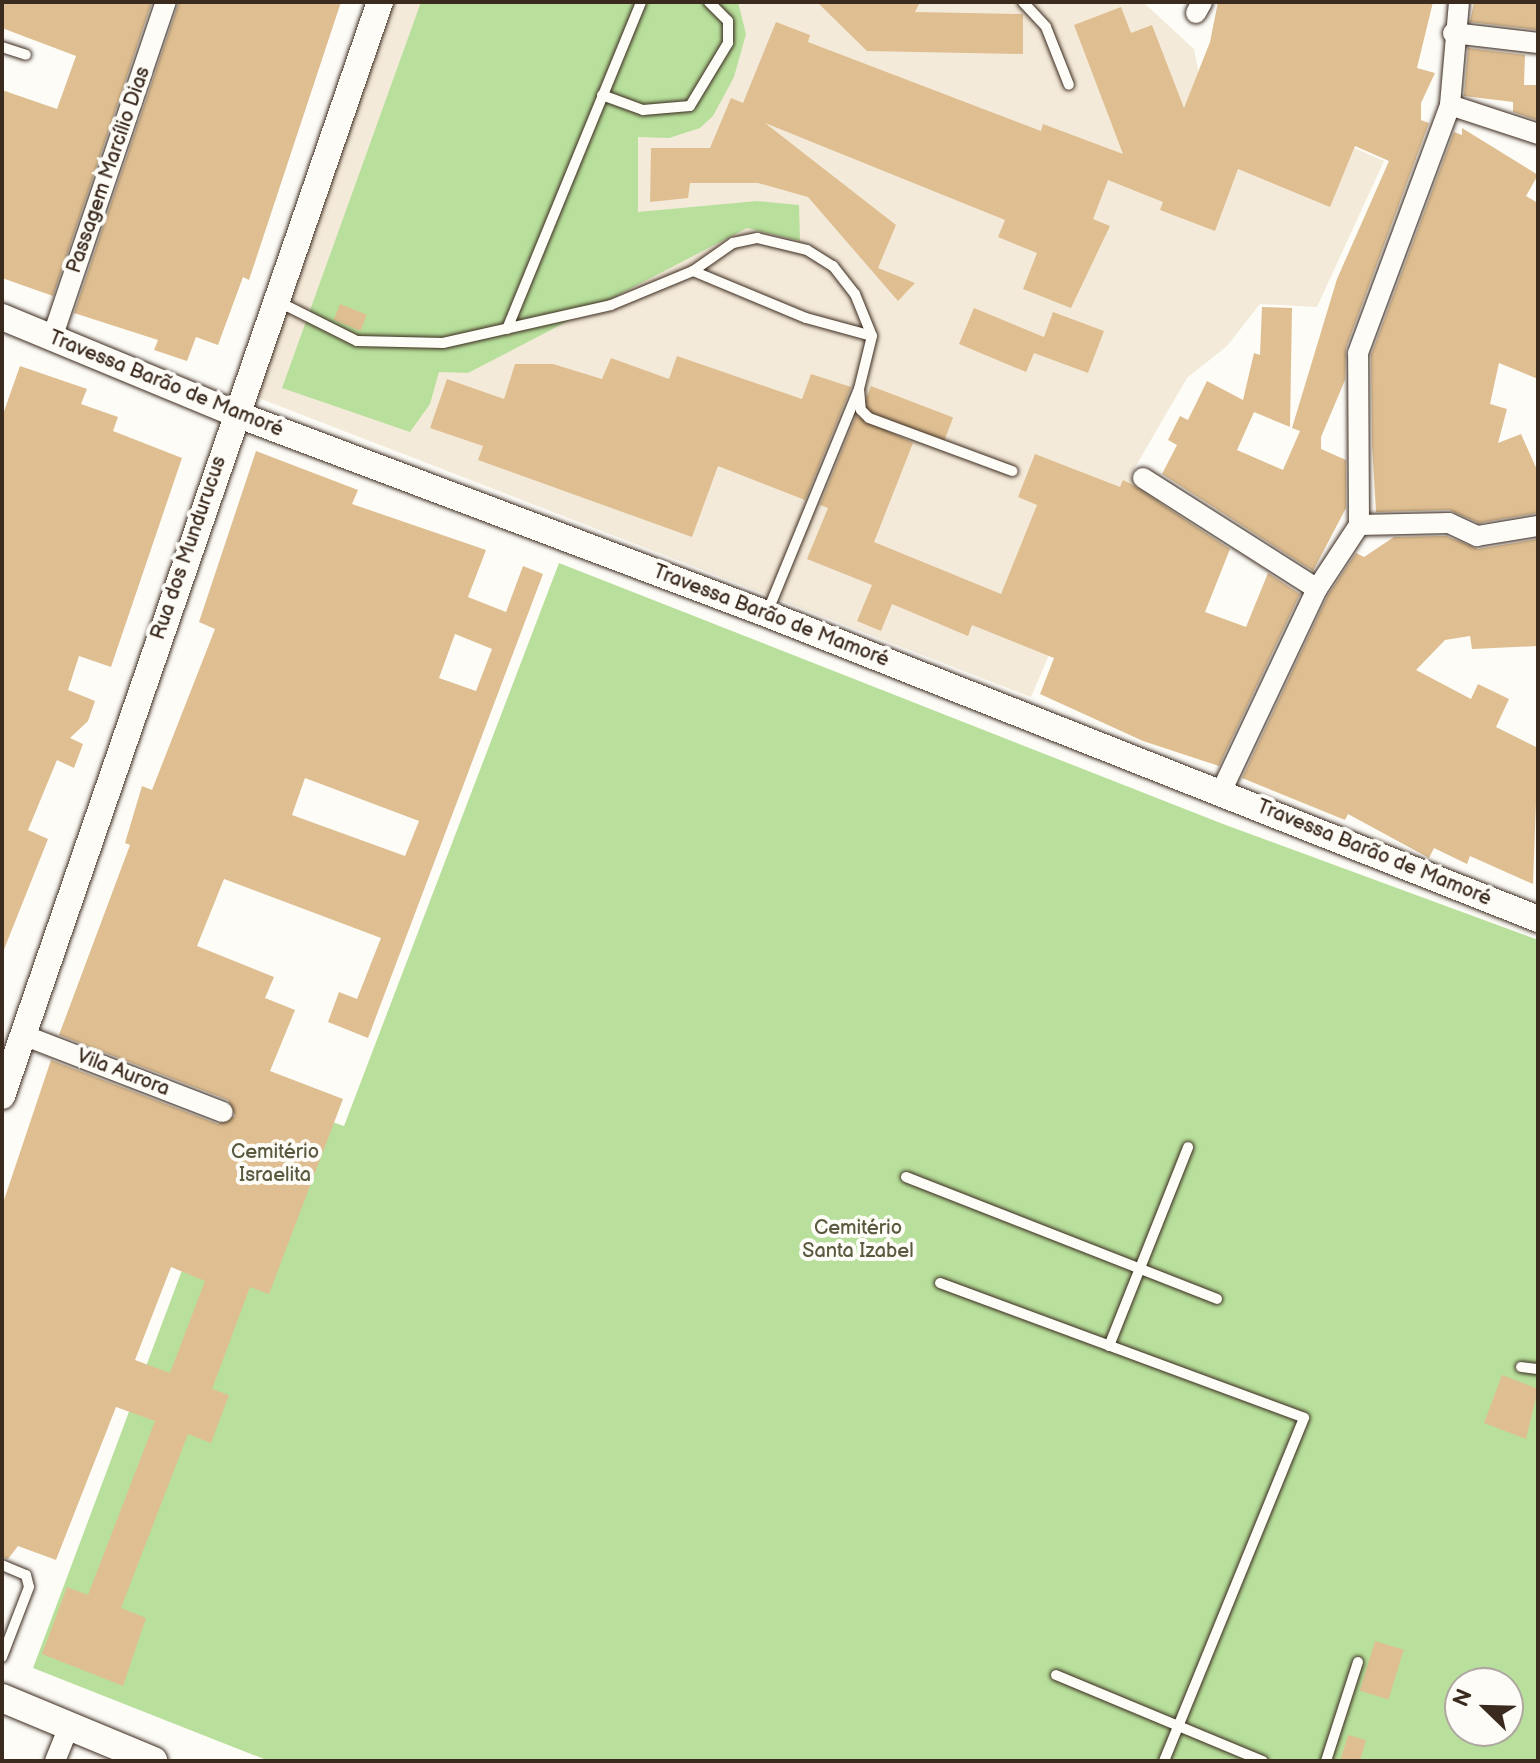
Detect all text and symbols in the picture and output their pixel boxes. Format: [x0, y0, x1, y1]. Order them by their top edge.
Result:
street label: Passagem Marcílio Dias [62, 64, 156, 276]
street label: Travessa Barão de Mamoré [45, 326, 287, 442]
street label: Rua dos Mundurucus [146, 453, 232, 643]
street label: Travessa Barão de Mamoré [650, 560, 892, 672]
street label: Travessa Barão de Mamoré [1253, 795, 1495, 911]
street label: Vila Aurora [73, 1044, 173, 1102]
park label: Cemitério Israelita [231, 1140, 319, 1187]
park label: Cemitério Santa Izabel [802, 1217, 914, 1264]
north arrow [1444, 1667, 1524, 1747]
text: N [1448, 1685, 1479, 1711]

